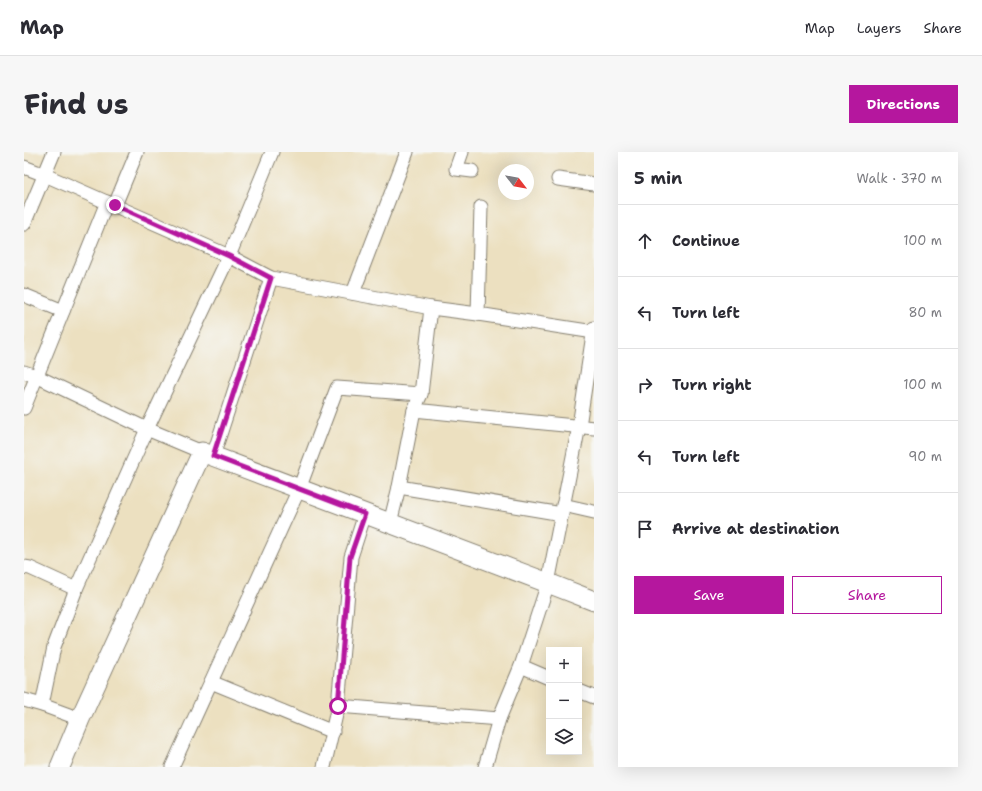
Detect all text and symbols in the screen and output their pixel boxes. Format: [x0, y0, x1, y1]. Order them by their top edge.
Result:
text: Map [20, 15, 64, 40]
text: Map [805, 19, 835, 37]
text: Layers [857, 19, 901, 37]
text: Share [923, 19, 962, 37]
text: Find us [24, 85, 129, 123]
button: Directions [849, 85, 958, 123]
north arrow [498, 164, 534, 200]
text: 5 min [634, 167, 682, 189]
text: Walk · 370 m [857, 170, 942, 187]
route end [106, 196, 124, 214]
icon: ahead [634, 230, 656, 252]
text: Continue [672, 231, 740, 251]
text: 100 m [903, 232, 942, 249]
icon: left [634, 302, 656, 324]
text: Turn left [672, 303, 740, 323]
text: 80 m [908, 304, 942, 321]
icon: right [634, 374, 656, 396]
text: Turn right [672, 375, 752, 395]
text: 100 m [903, 376, 942, 393]
icon: left [634, 446, 656, 468]
text: Turn left [672, 447, 740, 467]
text: 90 m [908, 448, 942, 465]
icon: arrive [634, 518, 656, 540]
text: Arrive at destination [672, 519, 840, 539]
button: Save [634, 576, 784, 614]
button: Share [792, 576, 942, 614]
map controls [546, 647, 582, 755]
button: + [546, 647, 582, 683]
button: − [546, 683, 582, 719]
route start [329, 697, 347, 715]
button: layers [546, 719, 582, 755]

